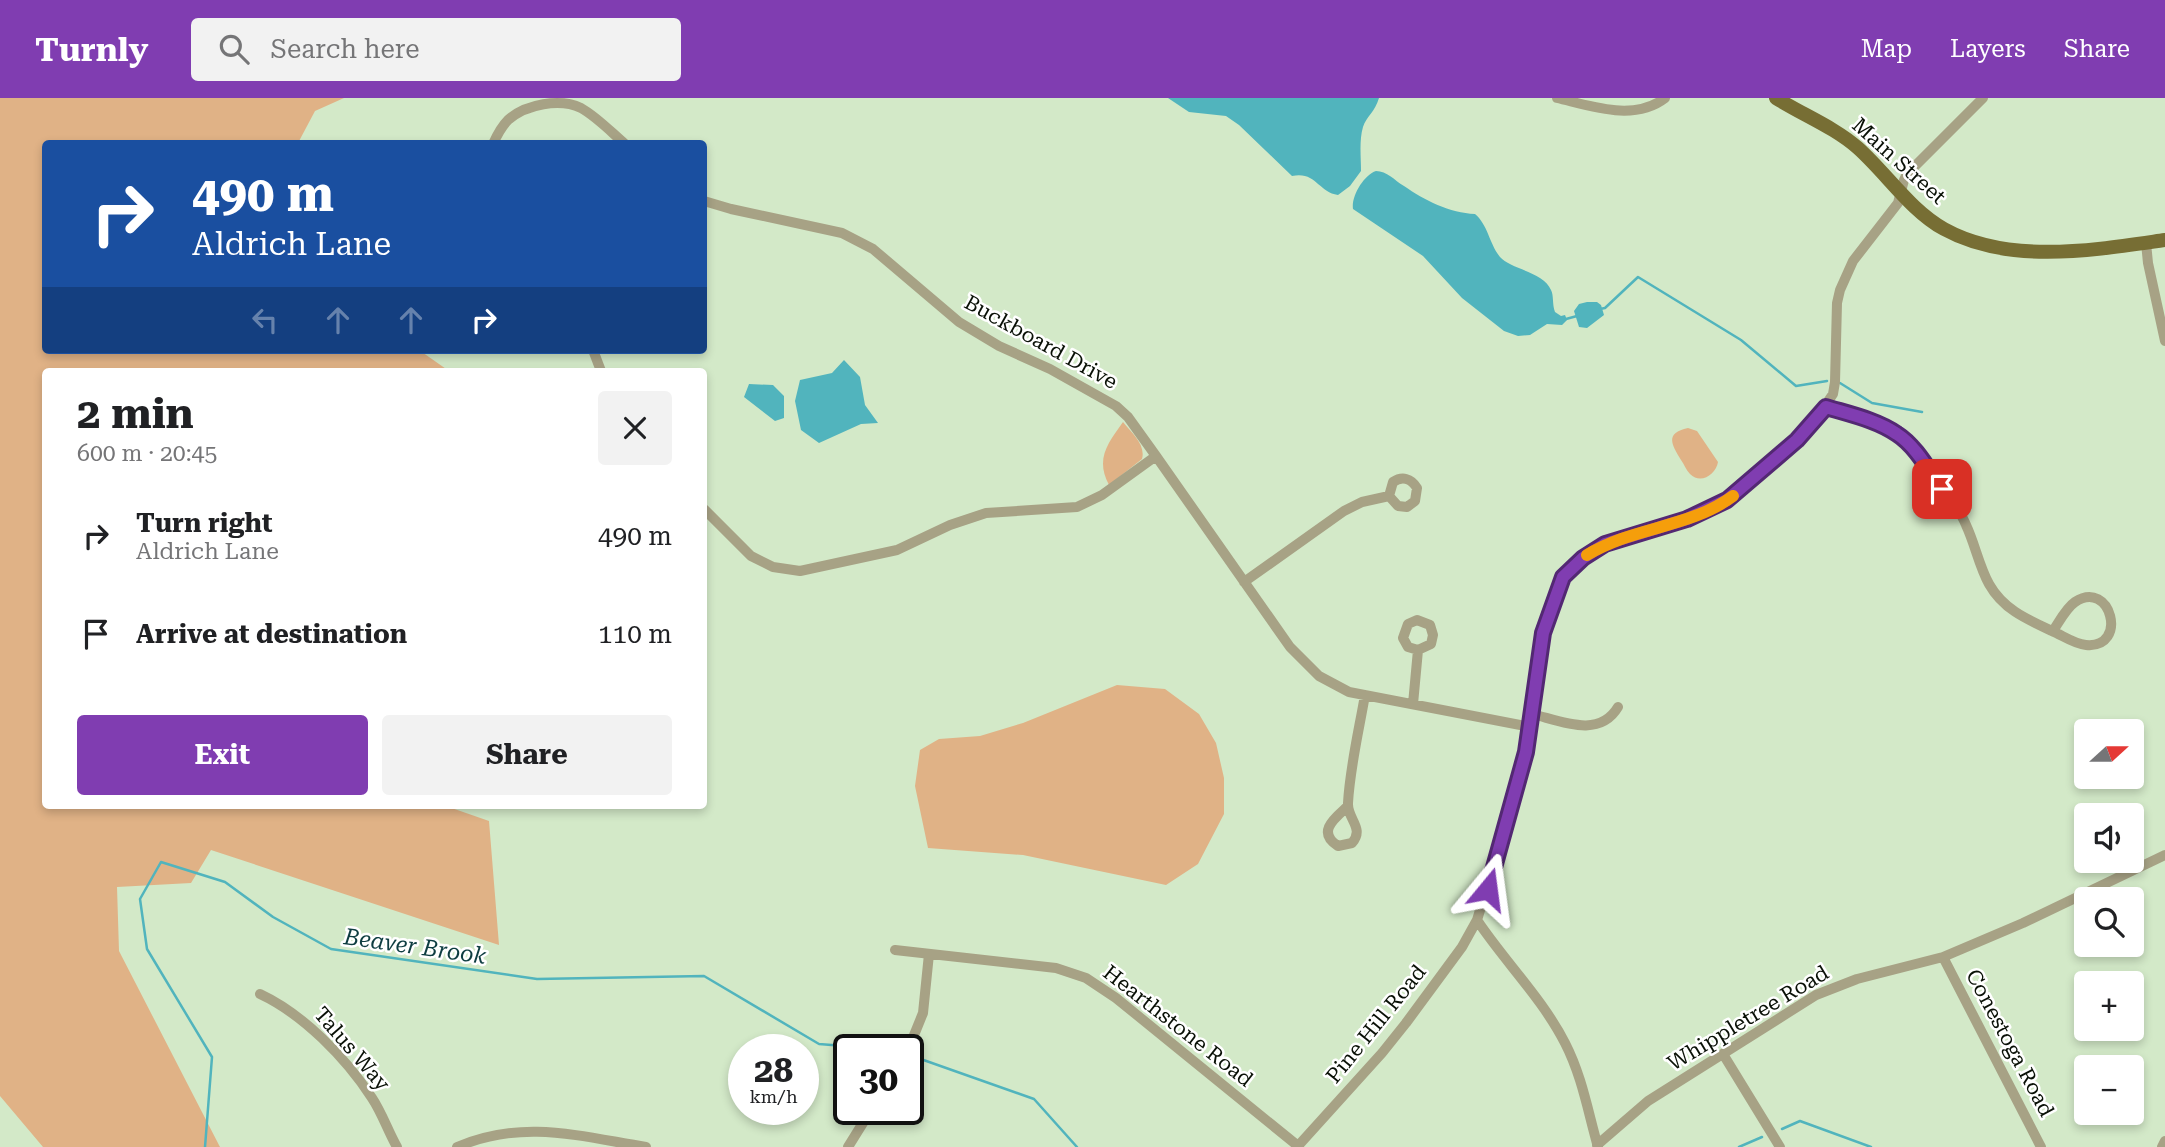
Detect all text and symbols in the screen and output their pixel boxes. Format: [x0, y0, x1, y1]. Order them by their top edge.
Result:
search box [191, 18, 681, 81]
text: Turnly [35, 30, 149, 69]
icon: search [215, 30, 253, 68]
text: Search here [271, 34, 419, 64]
text: Map [1861, 35, 1912, 63]
text: Layers [1950, 35, 2026, 63]
text: Share [2064, 35, 2130, 63]
street label: Main Street [1848, 113, 1951, 209]
text: 490 m [192, 166, 334, 223]
icon: right [77, 168, 168, 259]
text: Aldrich Lane [192, 225, 391, 263]
street label: Buckboard Drive [960, 290, 1122, 394]
icon: left [246, 301, 284, 339]
icon: ahead [319, 301, 357, 339]
icon: ahead [392, 301, 430, 339]
icon: right [465, 301, 503, 339]
text: 2 min [77, 389, 194, 438]
button: close [598, 391, 672, 465]
text: 600 m · 20:45 [77, 440, 217, 467]
pin [1912, 459, 1972, 519]
icon: arrive [1923, 470, 1961, 508]
text: Turn right [136, 508, 272, 538]
icon: right [77, 517, 115, 555]
text: 490 m [598, 521, 672, 551]
text: Aldrich Lane [136, 538, 279, 565]
icon: arrive [77, 615, 115, 653]
text: Arrive at destination [136, 619, 407, 649]
text: 110 m [598, 619, 672, 649]
button: Exit [77, 715, 368, 795]
button: Share [382, 715, 672, 795]
north arrow [2074, 719, 2144, 789]
map controls [2074, 719, 2144, 1125]
button: sound [2074, 803, 2144, 873]
position arrow [1451, 852, 1525, 926]
button: search [2074, 887, 2144, 957]
water label: Beaver Brook [341, 923, 488, 970]
street label: Hearthstone Road [1099, 960, 1258, 1092]
street label: Pine Hill Road [1321, 960, 1431, 1088]
street label: Whippletree Road [1663, 960, 1833, 1076]
street label: Conestoga Road [1961, 965, 2059, 1121]
button: + [2074, 971, 2144, 1041]
street label: Talus Way [309, 1002, 395, 1096]
speed limit sign: 30 [833, 1034, 924, 1125]
text: 28 [754, 1050, 793, 1091]
button: − [2074, 1055, 2144, 1125]
text: km/h [749, 1086, 798, 1107]

